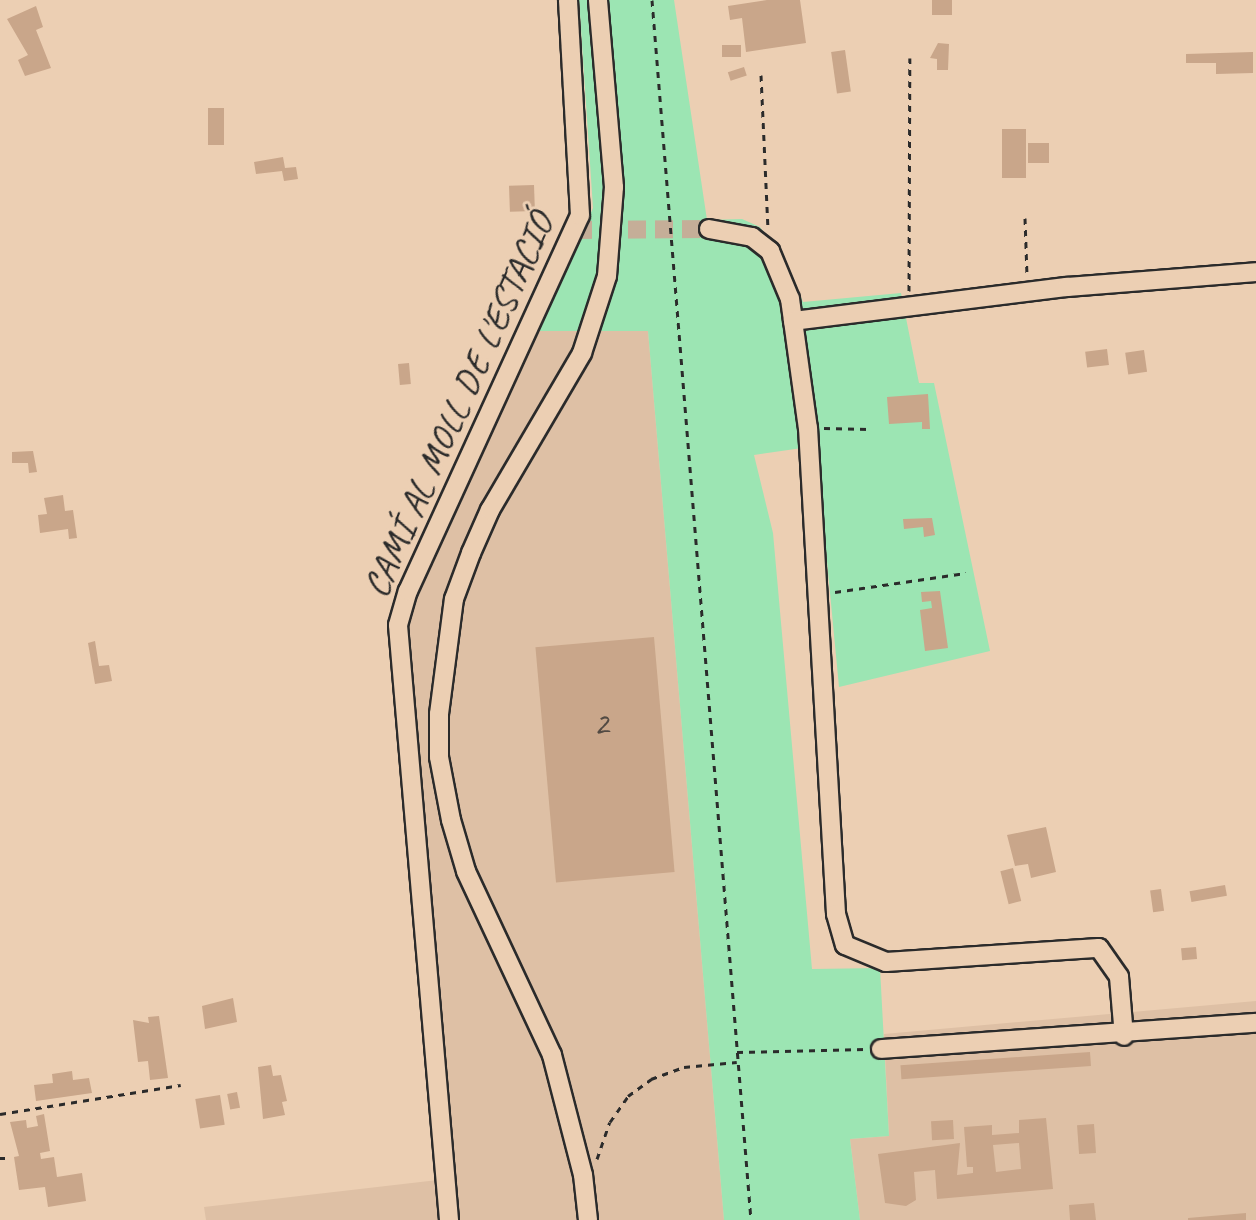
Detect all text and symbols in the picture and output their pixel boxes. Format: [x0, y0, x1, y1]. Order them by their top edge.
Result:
street label: CAMÍ AL MOLL DE L'ESTACIÓ [353, 207, 563, 603]
house number: 2 [593, 703, 609, 743]

